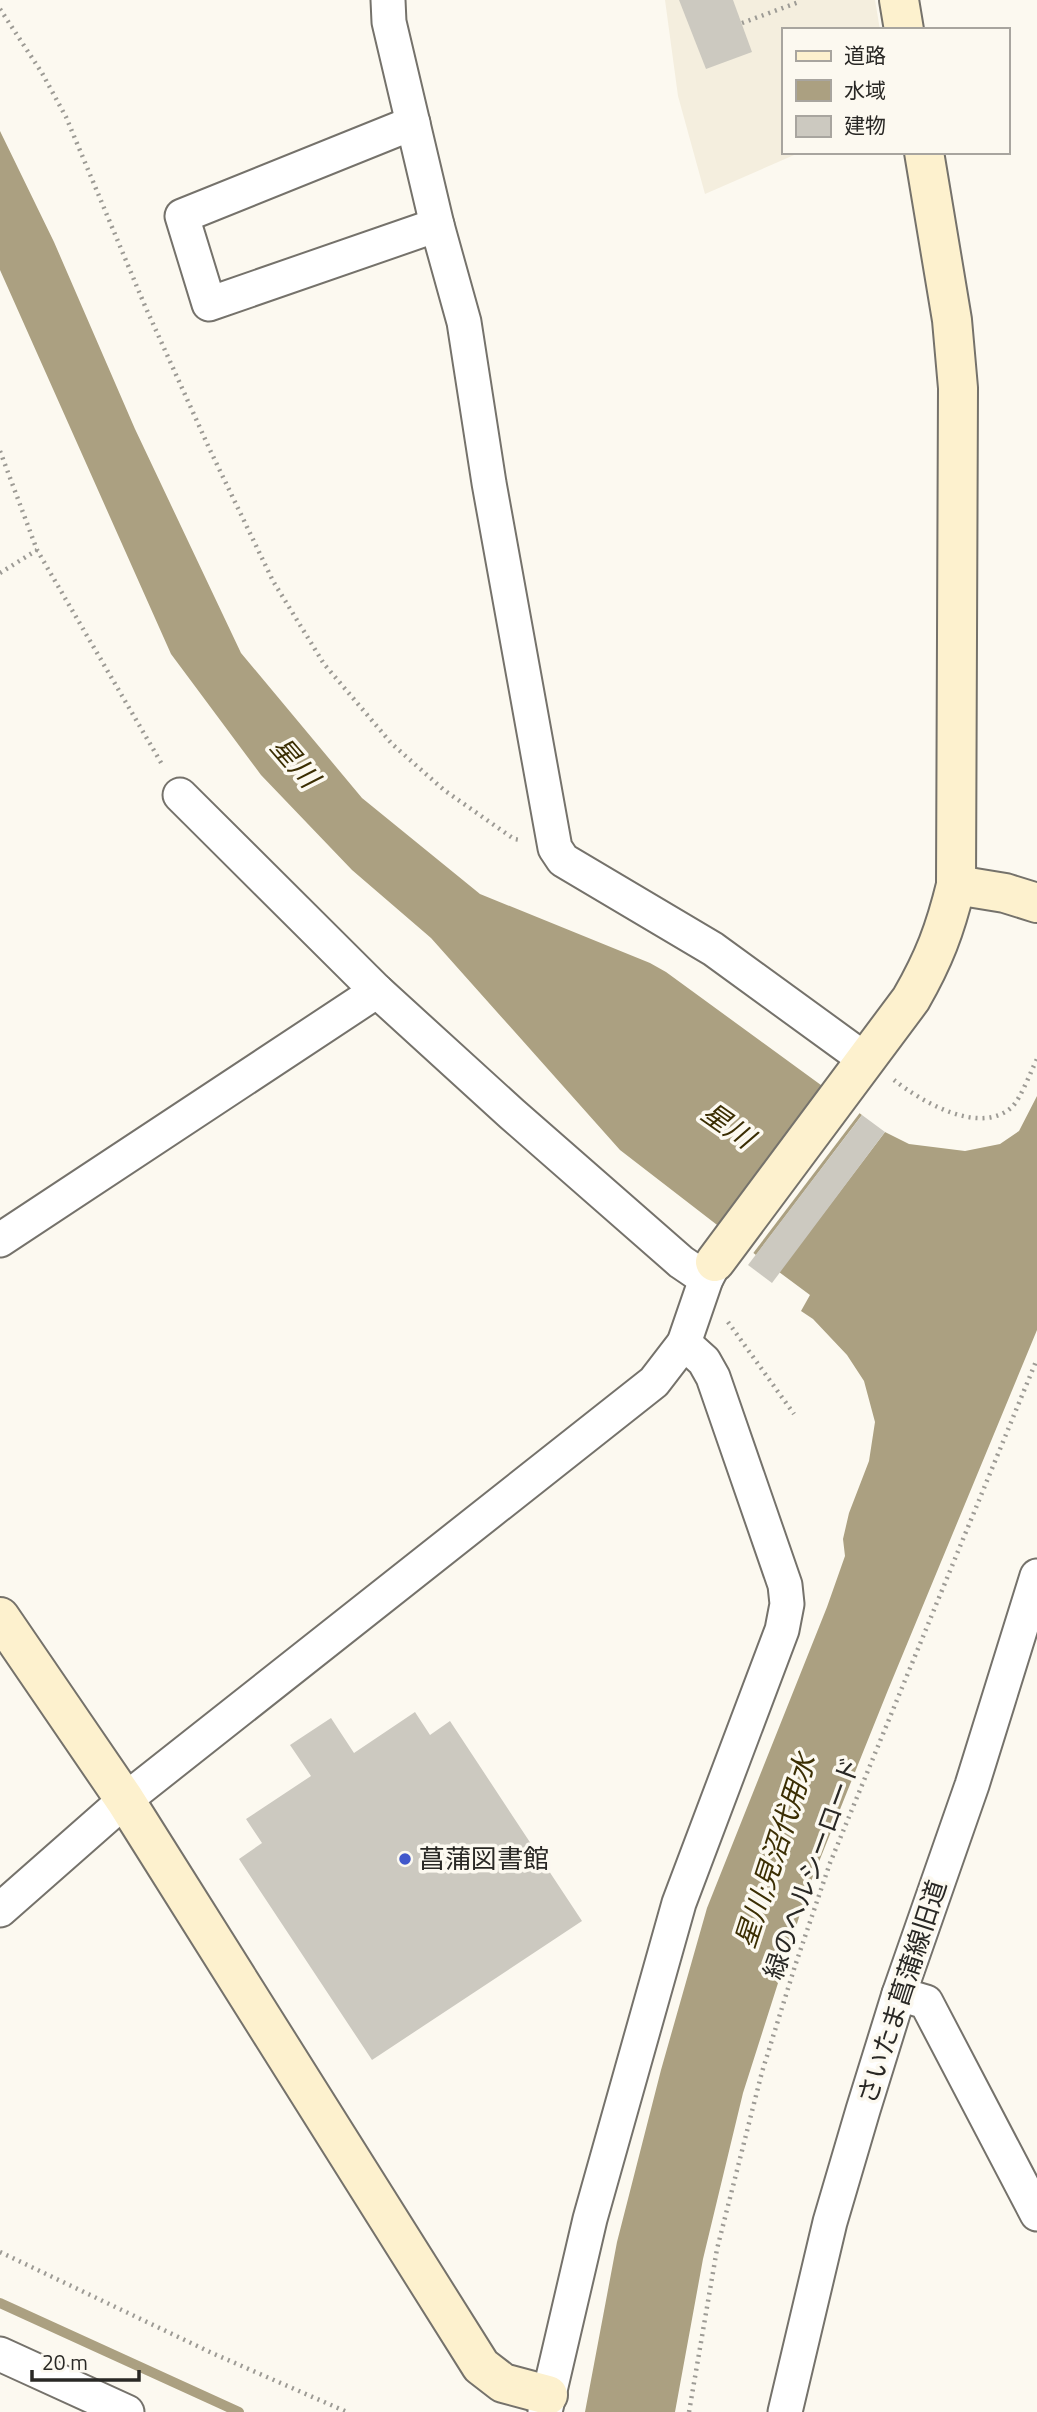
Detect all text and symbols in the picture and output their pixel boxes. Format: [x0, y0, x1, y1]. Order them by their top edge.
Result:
legend [782, 28, 1009, 154]
text: 道路 [844, 39, 886, 71]
text: 水域 [844, 74, 886, 106]
text: 建物 [844, 109, 886, 141]
water label: 星川 [261, 726, 332, 799]
water label: 星川 [693, 1091, 766, 1160]
water label: 星川;見沼代用水 [723, 1745, 827, 1953]
street label: 緑のヘルシーロード [753, 1751, 870, 1984]
place label: 菖蒲図書館 [419, 1839, 549, 1878]
marker: 菖蒲図書館 [397, 1851, 413, 1867]
street label: さいたま菖蒲線旧道 [847, 1875, 956, 2109]
scale bar [32, 2338, 138, 2382]
text: 20 m [42, 2346, 88, 2378]

